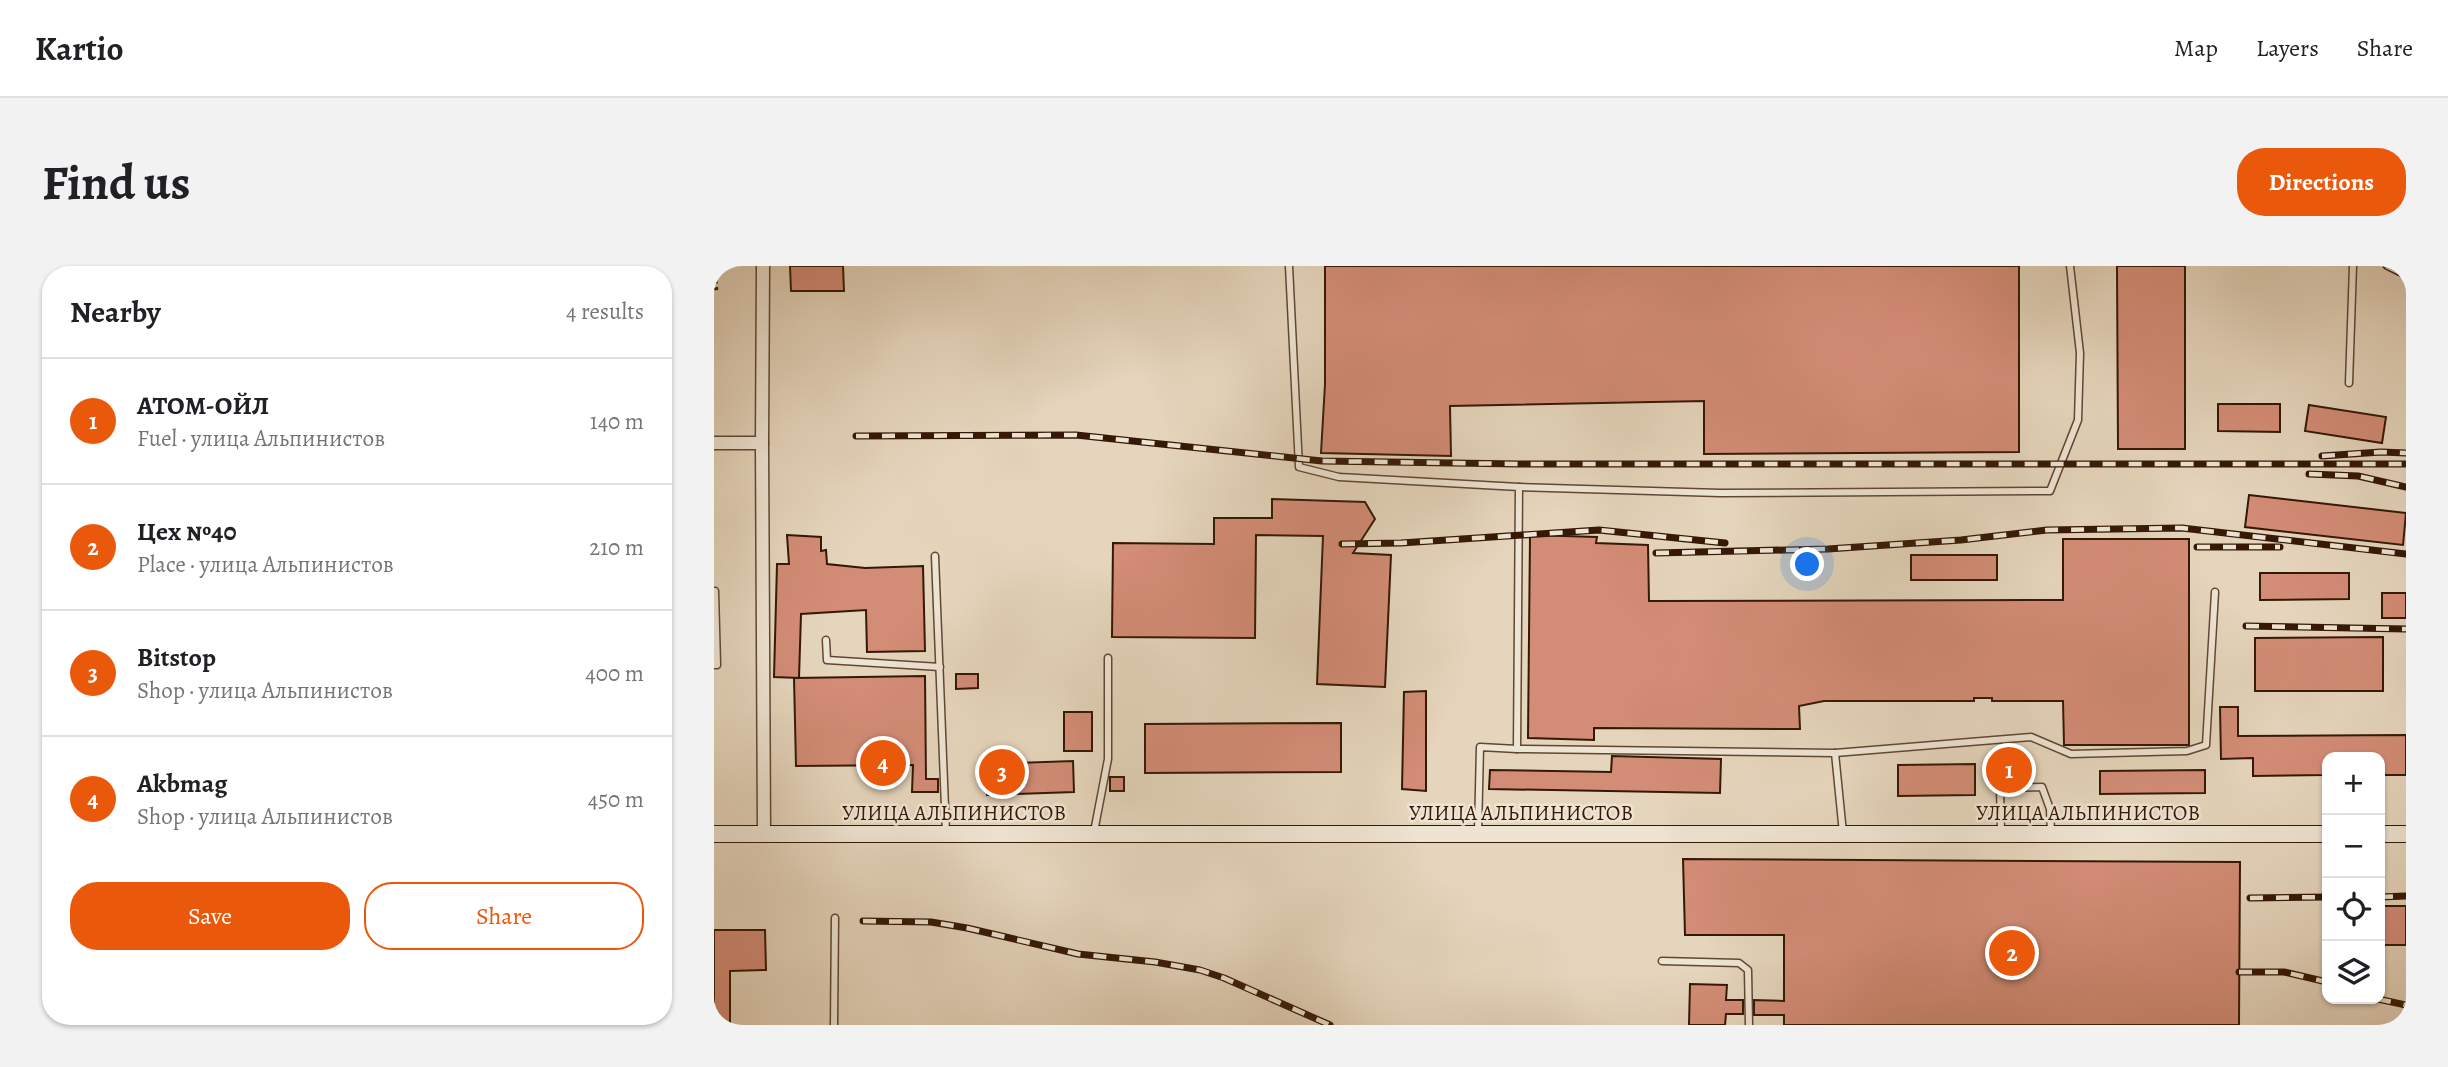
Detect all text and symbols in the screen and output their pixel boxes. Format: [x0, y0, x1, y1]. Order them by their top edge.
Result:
text: Kartio [35, 26, 123, 71]
text: Map [2174, 32, 2218, 64]
text: Layers [2256, 32, 2319, 64]
text: Share [2357, 32, 2413, 64]
button: Directions [2237, 148, 2406, 216]
text: Find us [42, 149, 190, 216]
text: Nearby [70, 292, 161, 332]
text: 4 results [566, 296, 644, 327]
text: АТОМ-ОЙЛ [137, 388, 269, 423]
text: 1 [89, 406, 97, 437]
text: 140 m [590, 406, 644, 437]
text: Fuel · улица Альпинистов [137, 423, 385, 454]
text: Цех №40 [137, 514, 237, 549]
text: 2 [87, 532, 99, 563]
text: 210 m [589, 532, 644, 563]
your location [1790, 547, 1824, 581]
text: Place · улица Альпинистов [137, 549, 394, 580]
text: Bitstop [137, 640, 216, 675]
text: 3 [88, 658, 98, 689]
text: 400 m [585, 658, 644, 689]
text: Shop · улица Альпинистов [137, 675, 393, 706]
pin: 4 [860, 737, 906, 789]
pin: 1 [1986, 744, 2032, 796]
pin: 3 [979, 746, 1025, 798]
map controls [2322, 752, 2385, 1004]
button: + [2322, 752, 2385, 815]
text: Akbmag [137, 766, 227, 801]
text: 4 [88, 784, 98, 815]
text: 450 m [588, 784, 644, 815]
street label: УЛИЦА АЛЬПИНИСТОВ [842, 799, 1066, 827]
street label: УЛИЦА АЛЬПИНИСТОВ [1409, 799, 1633, 827]
street label: УЛИЦА АЛЬПИНИСТОВ [1976, 799, 2200, 827]
text: Shop · улица Альпинистов [137, 801, 393, 832]
button: − [2322, 815, 2385, 878]
button: locate [2322, 878, 2385, 941]
button: Save [70, 882, 350, 950]
button: Share [364, 882, 644, 950]
pin: 2 [1989, 927, 2035, 979]
button: layers [2322, 941, 2385, 1004]

